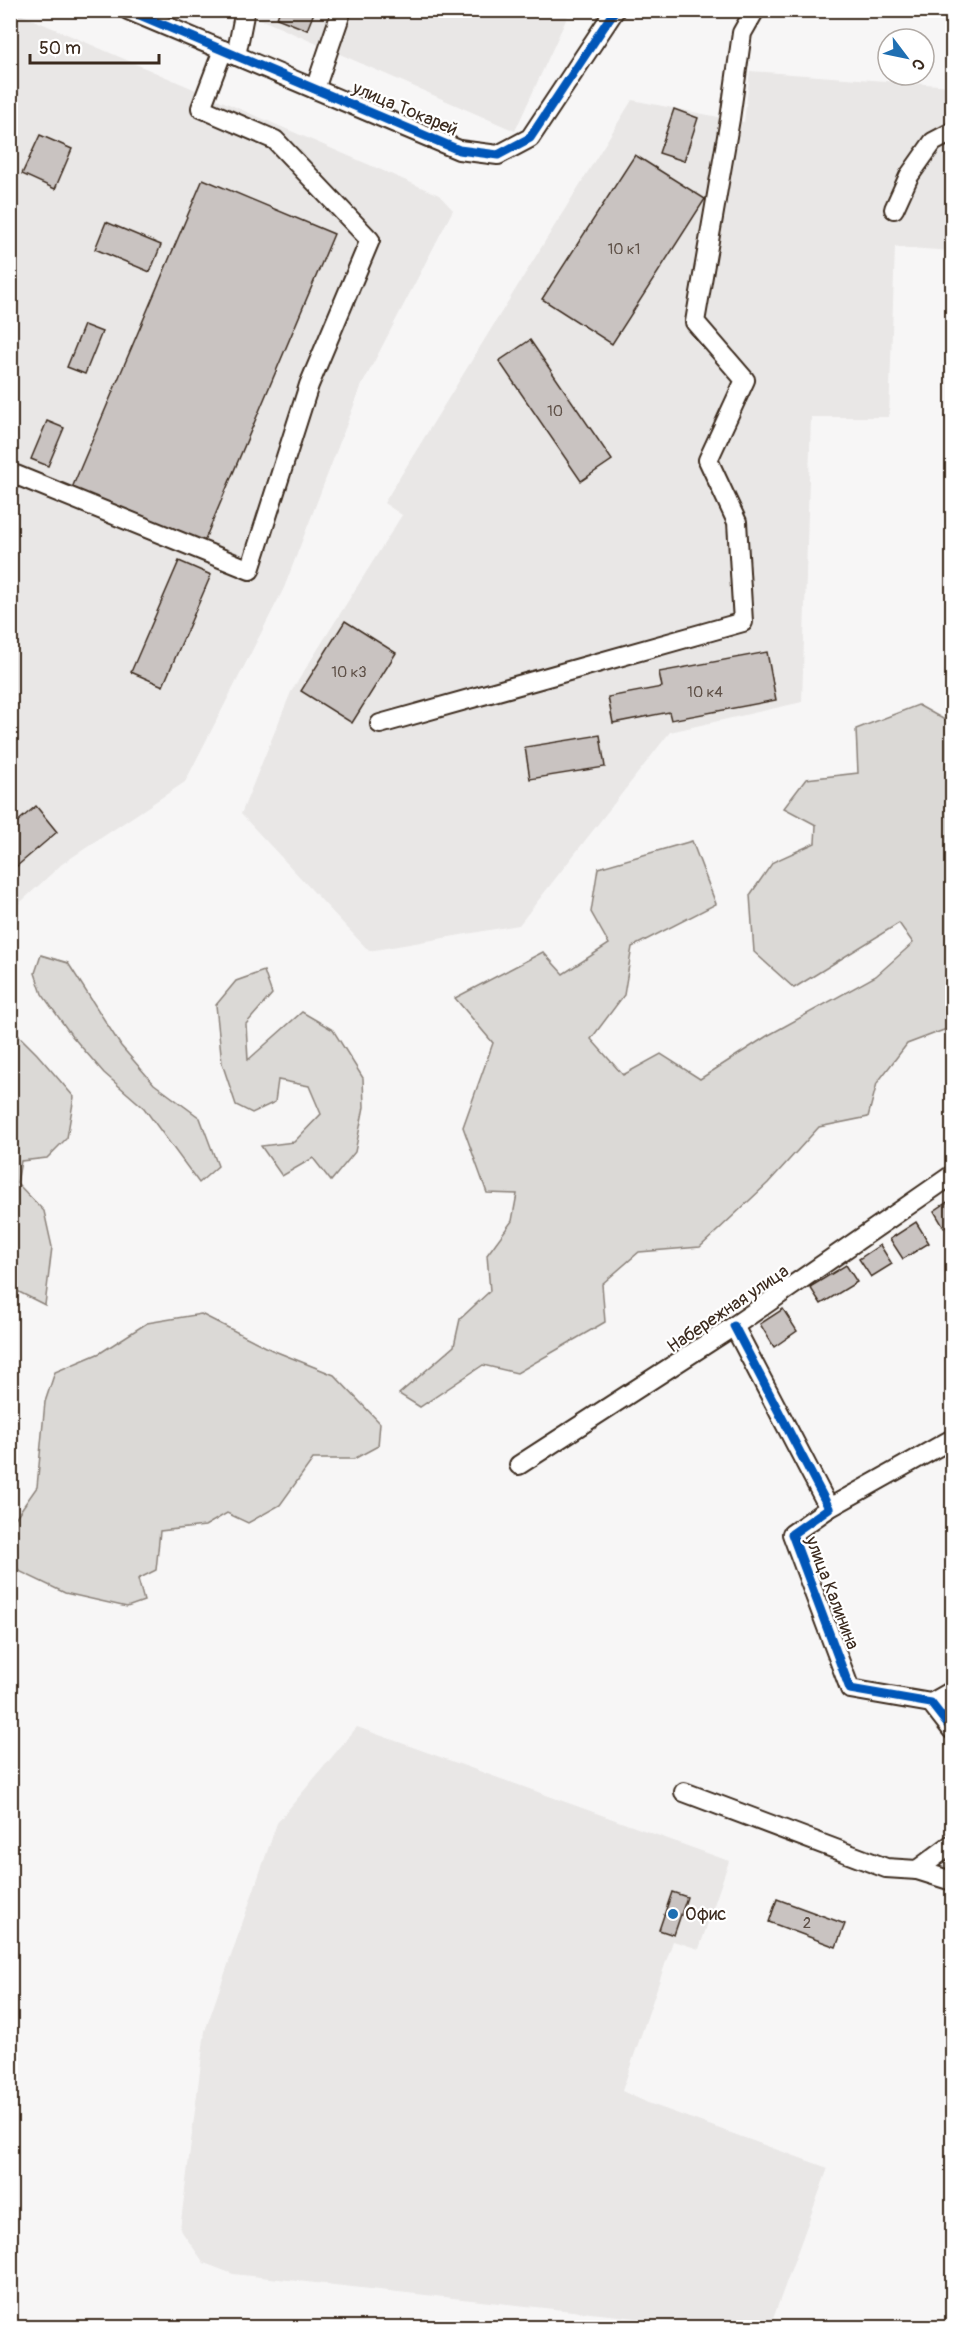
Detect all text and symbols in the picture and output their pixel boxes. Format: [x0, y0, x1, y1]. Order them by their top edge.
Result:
scale bar [30, 27, 159, 65]
north arrow [876, 27, 936, 87]
text: 50 m [39, 37, 81, 60]
text: С [907, 55, 929, 74]
street label: улица Токарей [348, 76, 461, 141]
house number: 10 к1 [608, 240, 640, 259]
house number: 10 [547, 402, 563, 421]
house number: 10 к3 [331, 663, 367, 682]
house number: 10 к4 [687, 683, 723, 702]
street label: Набережная улица [663, 1260, 793, 1358]
street label: улица Калинина [800, 1532, 864, 1653]
place label: Офис [685, 1903, 726, 1926]
marker: Офис [666, 1907, 680, 1921]
house number: 2 [803, 1914, 811, 1933]

